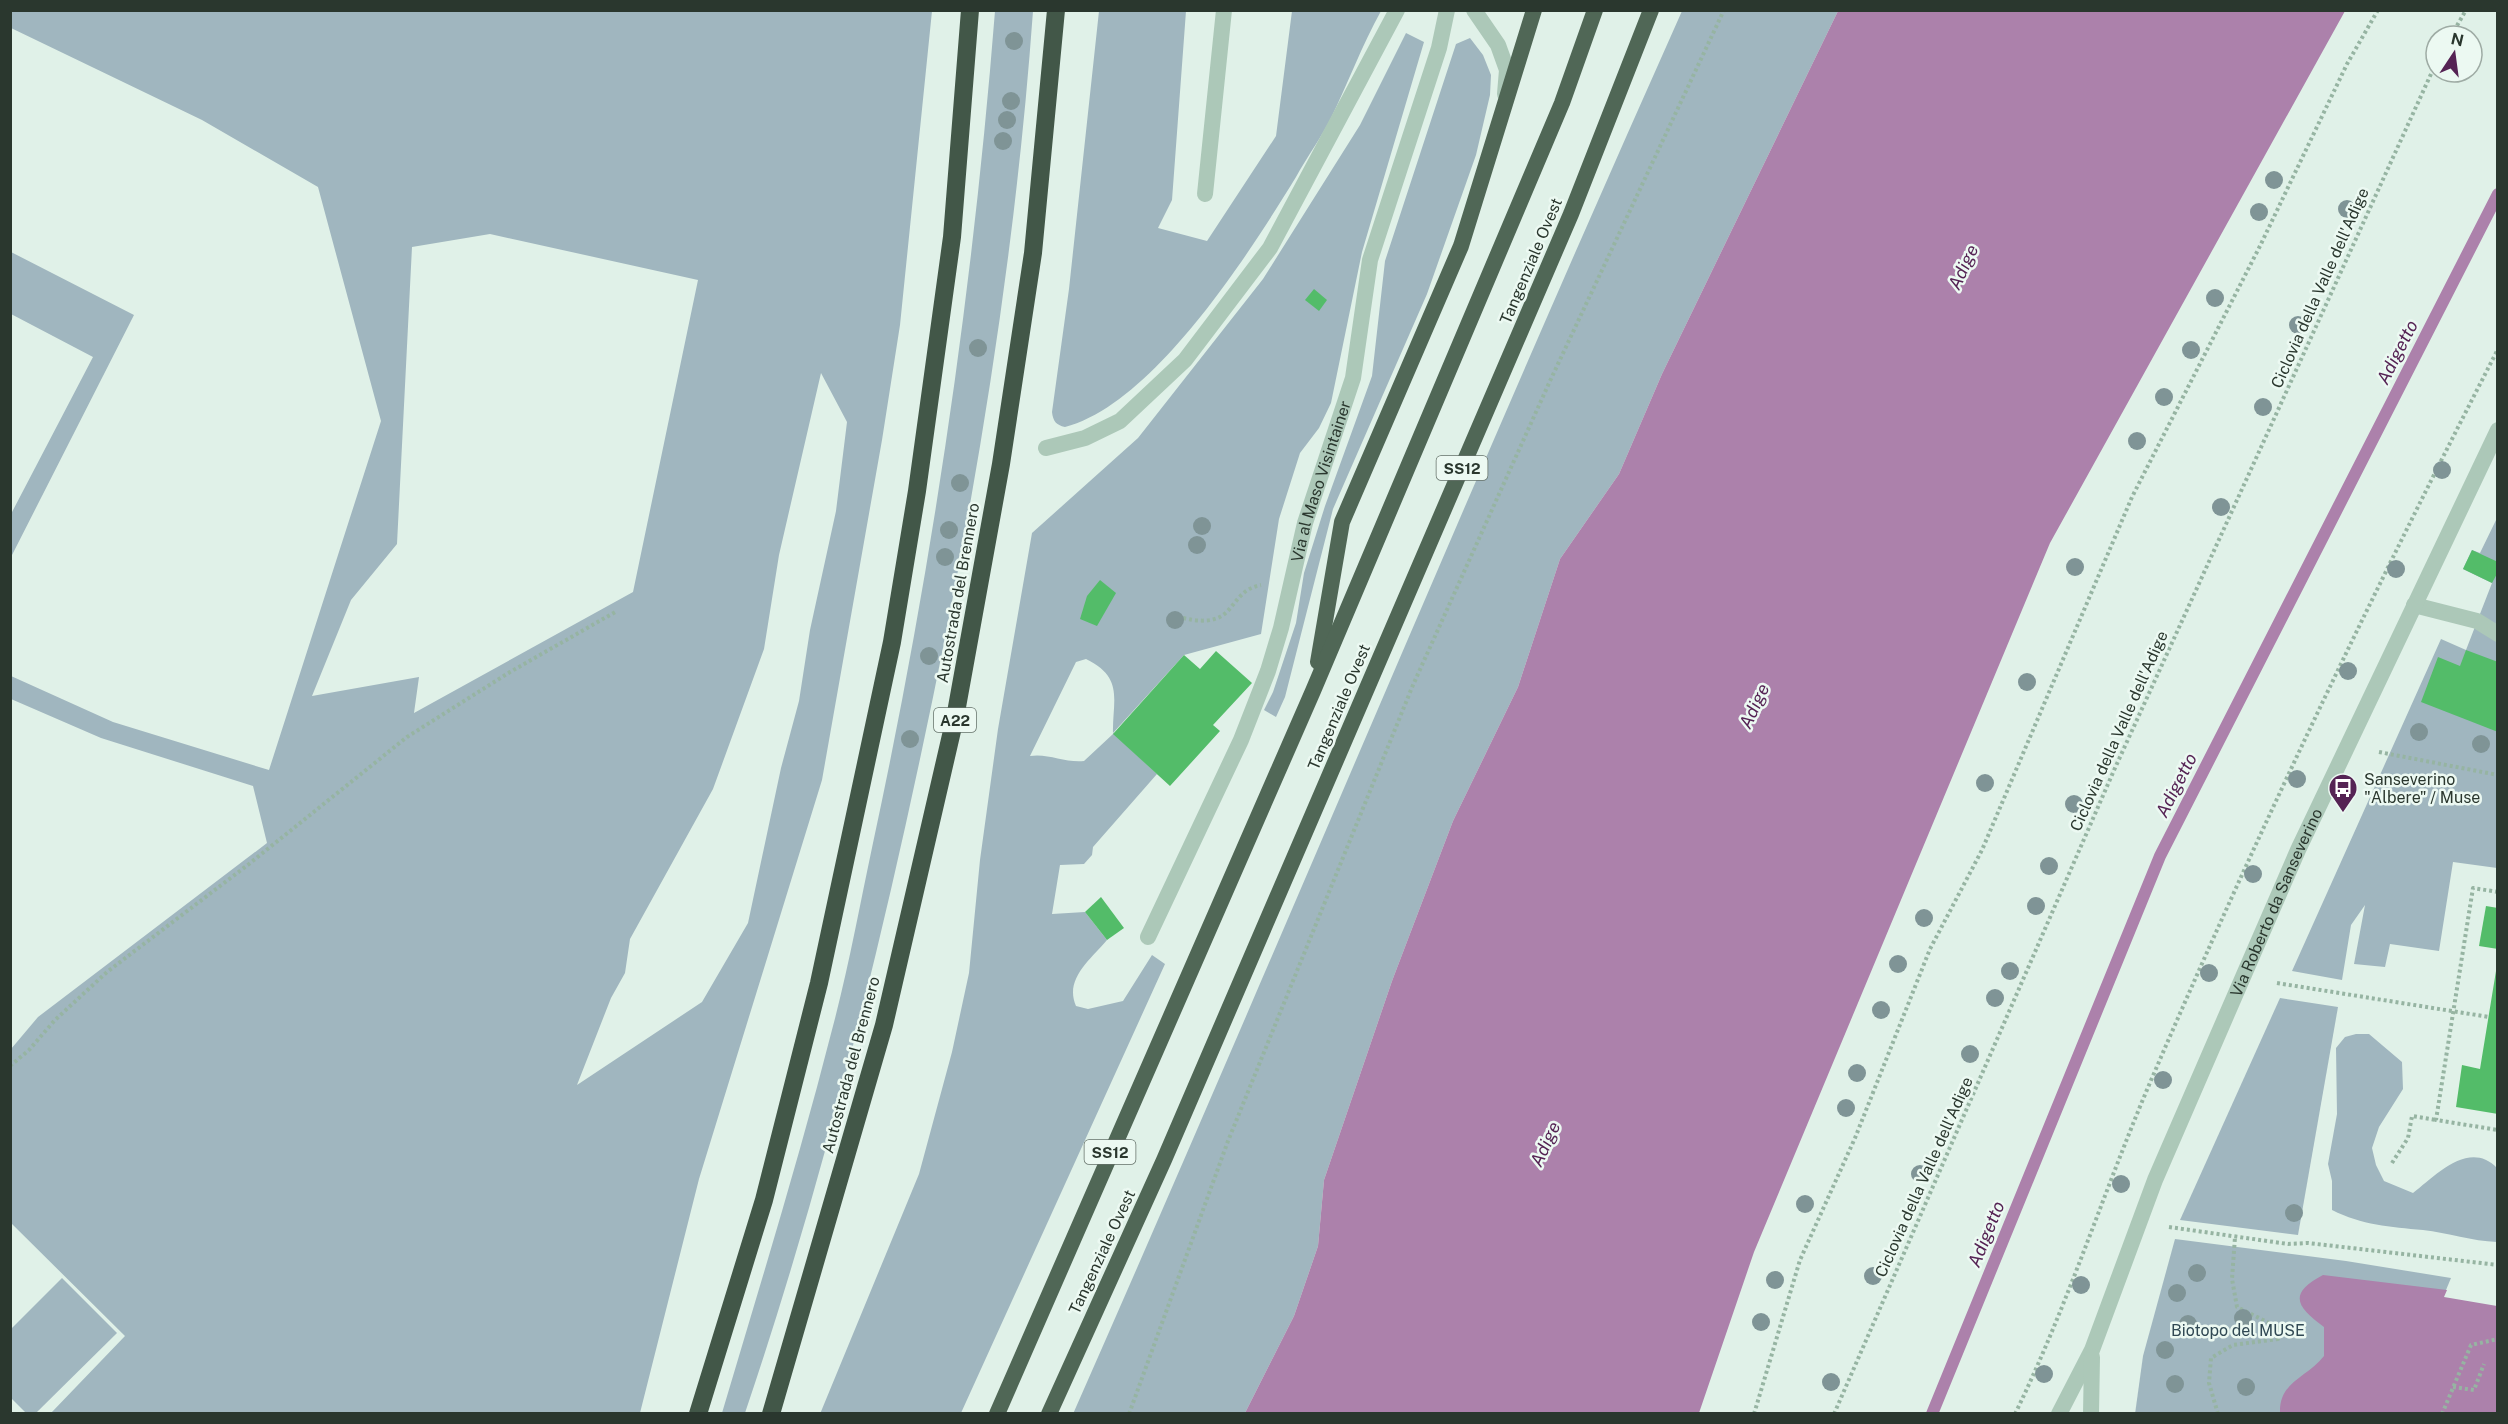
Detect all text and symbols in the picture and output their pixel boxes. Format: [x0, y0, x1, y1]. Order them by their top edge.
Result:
north arrow [2424, 24, 2484, 84]
text: N [2449, 29, 2465, 51]
street label: Ciclovia della Valle dell'Adige [2267, 185, 2373, 391]
street label: Tangenziale Ovest [1496, 195, 1566, 327]
water label: Adige [1944, 241, 1983, 293]
water label: Adigetto [2372, 316, 2422, 387]
street label: Via al Maso Visintainer [1287, 398, 1354, 564]
road number: SS12 [1436, 456, 1488, 480]
street label: Autostrada del Brennero [933, 501, 983, 685]
street label: Ciclovia della Valle dell'Adige [2066, 628, 2172, 834]
street label: Tangenziale Ovest [1304, 641, 1374, 773]
water label: Adige [1735, 680, 1774, 732]
road number: A22 [934, 708, 976, 732]
water label: Adigetto [2151, 749, 2201, 820]
place label: Sanseverino "Albere" / Muse [2364, 770, 2480, 807]
bus stop icon: Sanseverino "Albere" / Muse [2327, 772, 2359, 814]
street label: Via Roberto da Sanseverino [2226, 805, 2326, 1000]
street label: Autostrada del Brennero [818, 974, 884, 1156]
street label: Ciclovia della Valle dell'Adige [1871, 1074, 1977, 1280]
water label: Adige [1526, 1118, 1565, 1170]
road number: SS12 [1084, 1140, 1136, 1164]
street label: Tangenziale Ovest [1065, 1187, 1139, 1317]
water label: Adigetto [1963, 1198, 2009, 1270]
park label: Biotopo del MUSE [2171, 1321, 2305, 1340]

